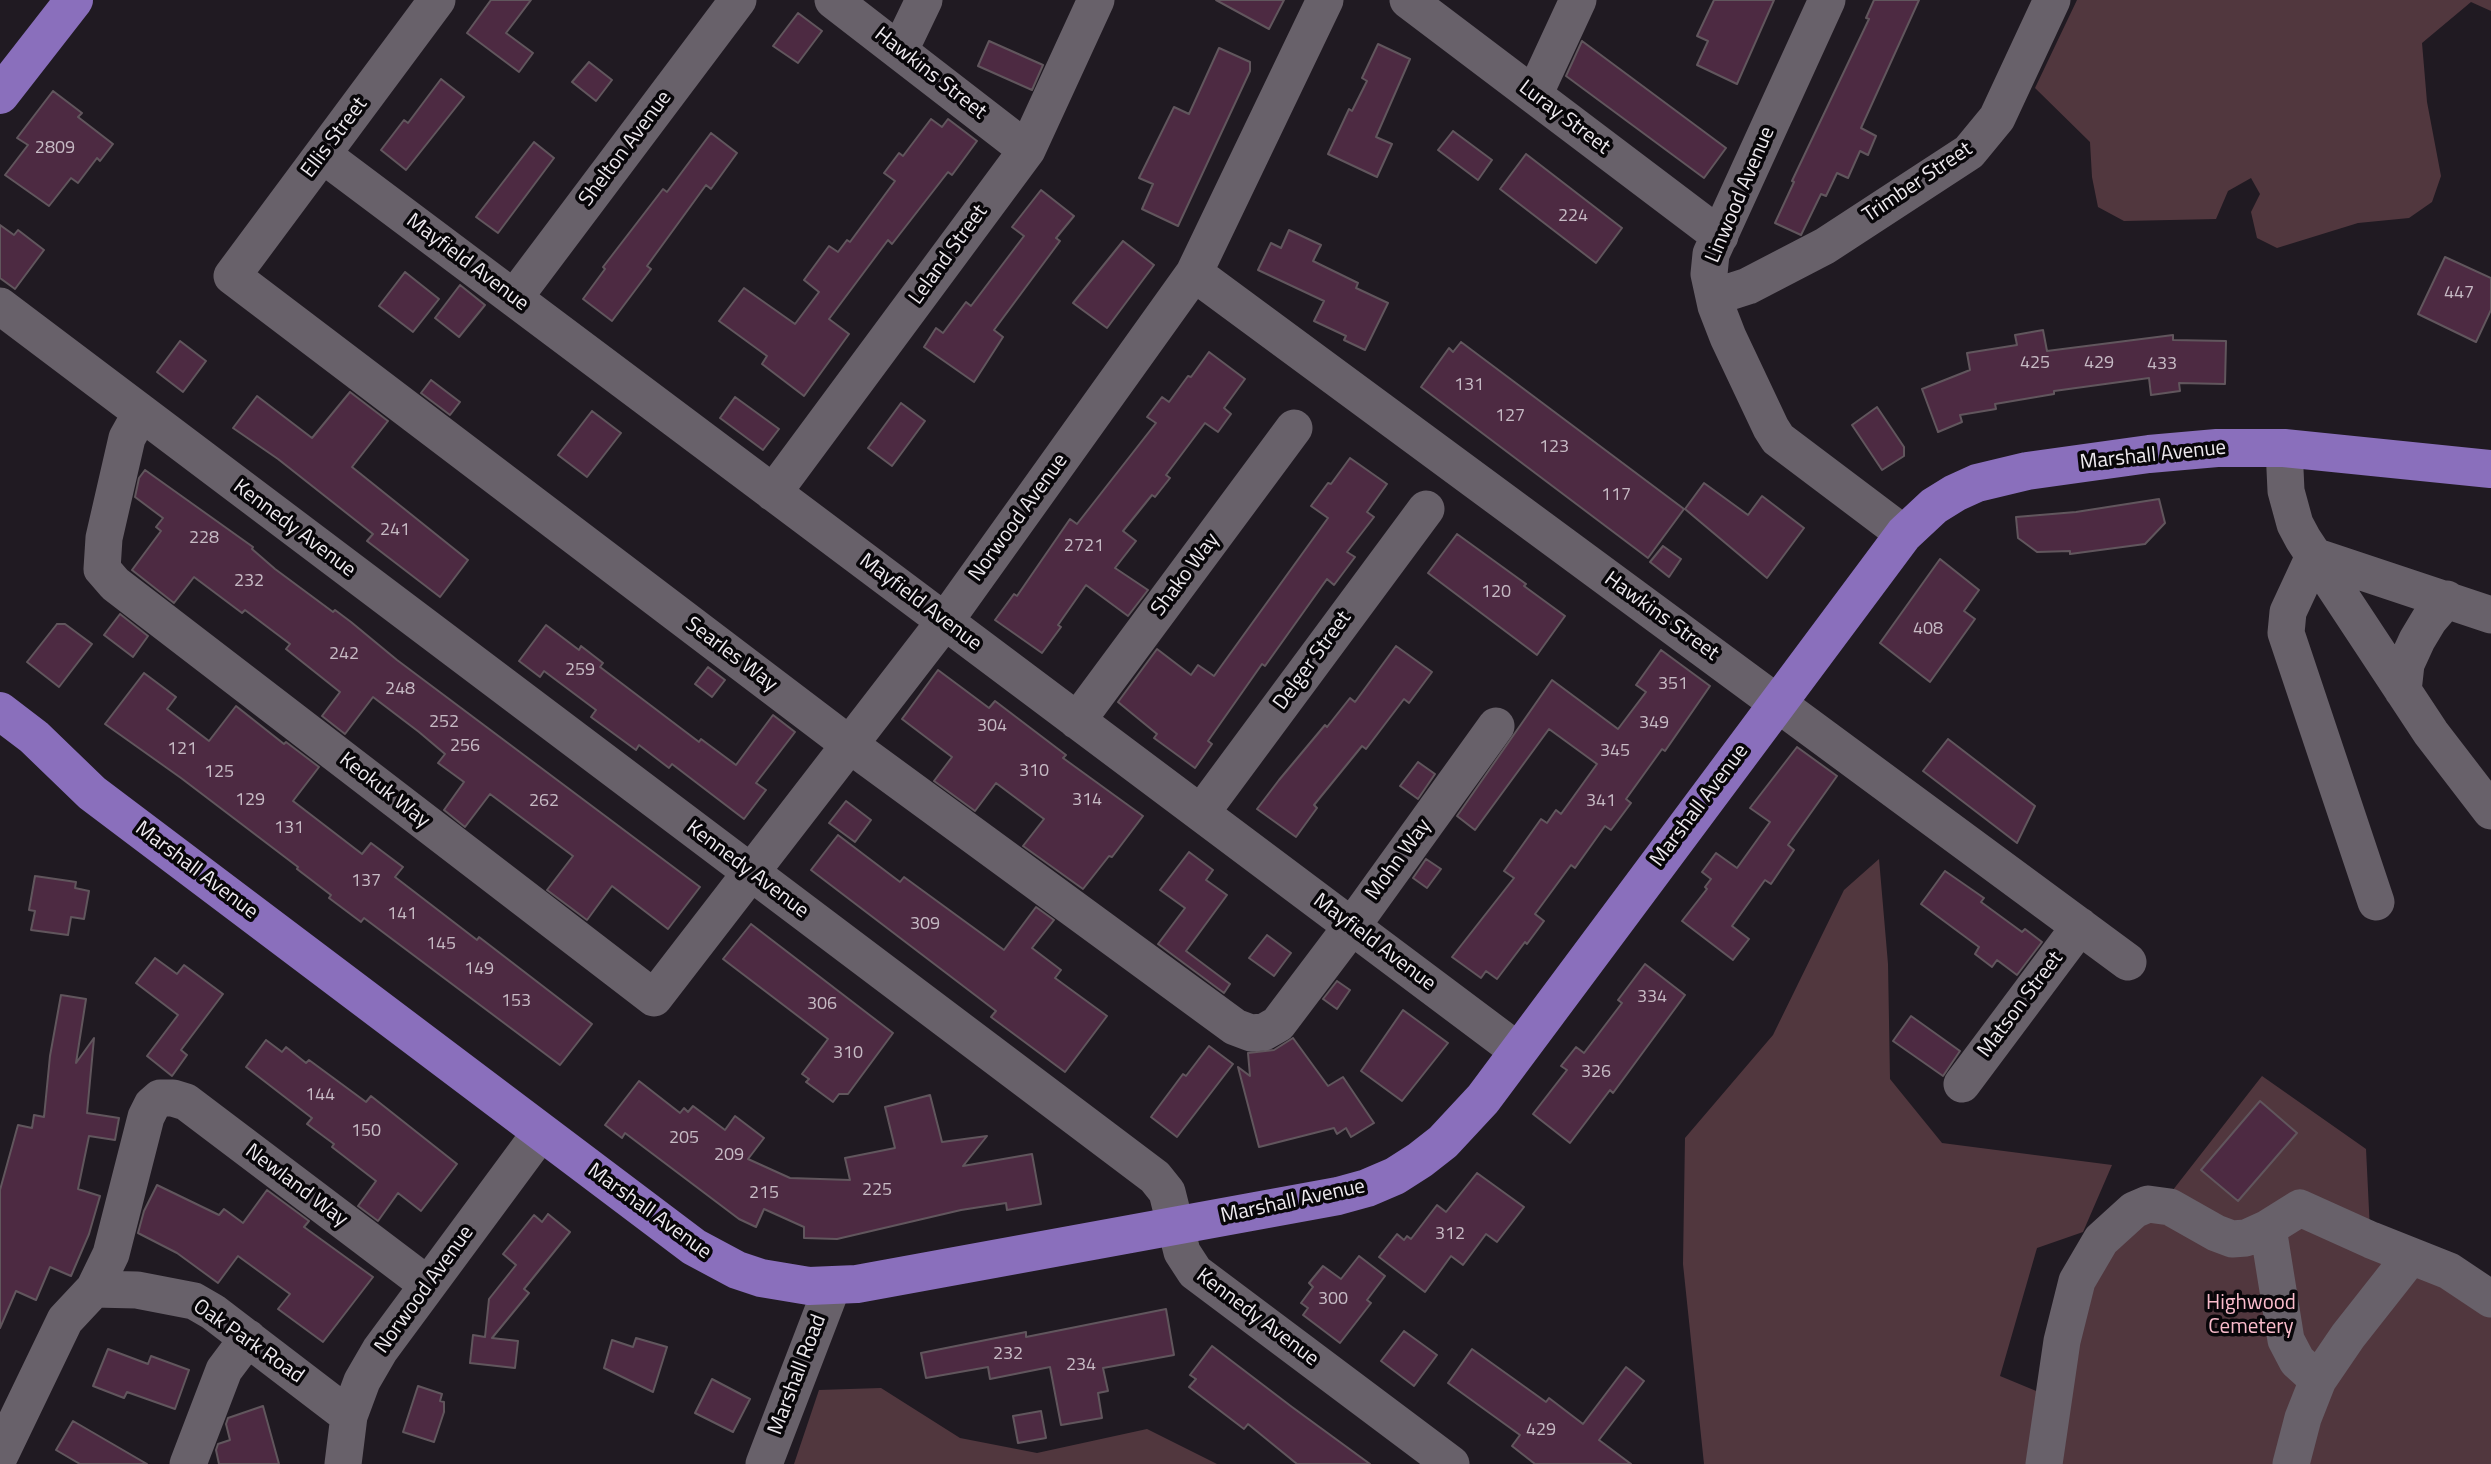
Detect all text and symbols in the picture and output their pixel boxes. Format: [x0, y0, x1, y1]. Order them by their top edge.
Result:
street label: Hawkins Street [869, 22, 991, 126]
street label: Luray Street [1513, 76, 1615, 160]
street label: Shelton Avenue [574, 86, 678, 212]
street label: Ellis Street [297, 93, 373, 183]
street label: Linwood Avenue [1701, 123, 1781, 267]
street label: Trimber Street [1859, 137, 1977, 229]
house number: 2809 [35, 138, 75, 160]
street label: Leland Street [904, 200, 994, 310]
house number: 224 [1558, 206, 1588, 228]
street label: Mayfield Avenue [401, 209, 533, 317]
house number: 447 [2444, 283, 2474, 305]
house number: 425 [2020, 353, 2050, 375]
house number: 429 [2084, 353, 2114, 375]
house number: 433 [2147, 354, 2177, 376]
house number: 131 [1454, 375, 1484, 397]
house number: 127 [1495, 406, 1525, 428]
street label: Marshall Avenue [2079, 436, 2227, 476]
house number: 123 [1539, 437, 1569, 459]
street label: Norwood Avenue [964, 449, 1074, 587]
street label: Kennedy Avenue [228, 475, 360, 583]
house number: 117 [1601, 485, 1631, 507]
house number: 241 [380, 520, 410, 542]
house number: 228 [189, 528, 219, 550]
street label: Shako Way [1147, 528, 1225, 622]
house number: 2721 [1064, 536, 1104, 558]
street label: Mayfield Avenue [854, 549, 986, 657]
street label: Hawkins Street [1599, 567, 1723, 667]
house number: 232 [234, 571, 264, 593]
house number: 120 [1481, 582, 1511, 604]
street label: Delger Street [1269, 606, 1357, 716]
street label: Searles Way [680, 612, 782, 698]
house number: 408 [1913, 619, 1943, 641]
house number: 242 [329, 644, 359, 666]
house number: 259 [565, 660, 595, 682]
house number: 351 [1658, 674, 1688, 696]
house number: 248 [385, 679, 415, 701]
house number: 252 [429, 712, 459, 734]
house number: 349 [1639, 713, 1669, 735]
house number: 304 [977, 716, 1007, 738]
house number: 256 [450, 736, 480, 758]
house number: 121 [167, 739, 197, 761]
street label: Marshall Avenue [1646, 740, 1754, 872]
house number: 345 [1600, 741, 1630, 763]
street label: Keokuk Way [334, 748, 434, 834]
house number: 310 [1019, 761, 1049, 783]
house number: 125 [204, 762, 234, 784]
house number: 129 [235, 790, 265, 812]
house number: 314 [1072, 790, 1102, 812]
house number: 262 [529, 791, 559, 813]
house number: 341 [1586, 791, 1616, 813]
street label: Mohn Way [1361, 814, 1437, 906]
street label: Kennedy Avenue [681, 816, 813, 924]
street label: Marshall Avenue [130, 817, 262, 925]
house number: 131 [274, 818, 304, 840]
house number: 137 [351, 871, 381, 893]
street label: Mayfield Avenue [1308, 889, 1440, 997]
house number: 141 [387, 904, 417, 926]
house number: 309 [910, 914, 940, 936]
house number: 145 [426, 934, 456, 956]
street label: Matson Street [1973, 947, 2069, 1063]
house number: 149 [464, 959, 494, 981]
house number: 334 [1637, 987, 1667, 1009]
house number: 153 [501, 991, 531, 1013]
house number: 306 [807, 994, 837, 1016]
house number: 310 [833, 1043, 863, 1065]
house number: 326 [1581, 1062, 1611, 1084]
house number: 144 [305, 1085, 335, 1107]
house number: 150 [351, 1121, 381, 1143]
house number: 205 [669, 1128, 699, 1150]
street label: Newland Way [240, 1139, 352, 1233]
house number: 209 [714, 1145, 744, 1167]
street label: Marshall Avenue [582, 1159, 716, 1265]
street label: Marshall Avenue [1218, 1174, 1368, 1230]
house number: 225 [862, 1180, 892, 1202]
house number: 215 [749, 1183, 779, 1205]
street label: Norwood Avenue [370, 1221, 480, 1359]
house number: 312 [1435, 1224, 1465, 1246]
street label: Kennedy Avenue [1191, 1264, 1323, 1372]
house number: 300 [1318, 1289, 1348, 1311]
park label: Highwood Cemetery [2206, 1291, 2296, 1341]
street label: Oak Park Road [188, 1295, 308, 1389]
street label: Marshall Road [764, 1311, 832, 1439]
house number: 232 [993, 1344, 1023, 1366]
house number: 234 [1066, 1355, 1096, 1377]
house number: 429 [1526, 1420, 1556, 1442]

